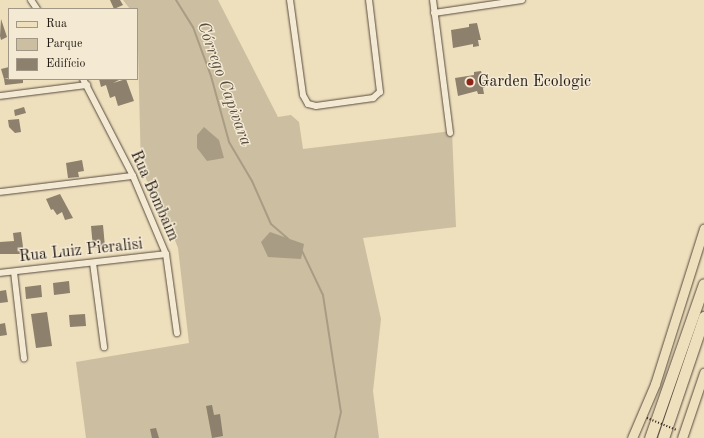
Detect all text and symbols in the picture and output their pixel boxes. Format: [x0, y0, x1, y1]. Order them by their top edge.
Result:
legend [8, 8, 138, 80]
text: Rua [46, 18, 67, 30]
water label: Córrego Capivara [192, 19, 256, 149]
text: Parque [46, 38, 82, 50]
text: Edifício [46, 58, 85, 70]
place label: Garden Ecologic [478, 72, 591, 92]
marker: Garden Ecologic [465, 77, 475, 87]
street label: Rua Bombaim [125, 148, 183, 244]
street label: Rua Luiz Pieralisi [18, 235, 144, 267]

